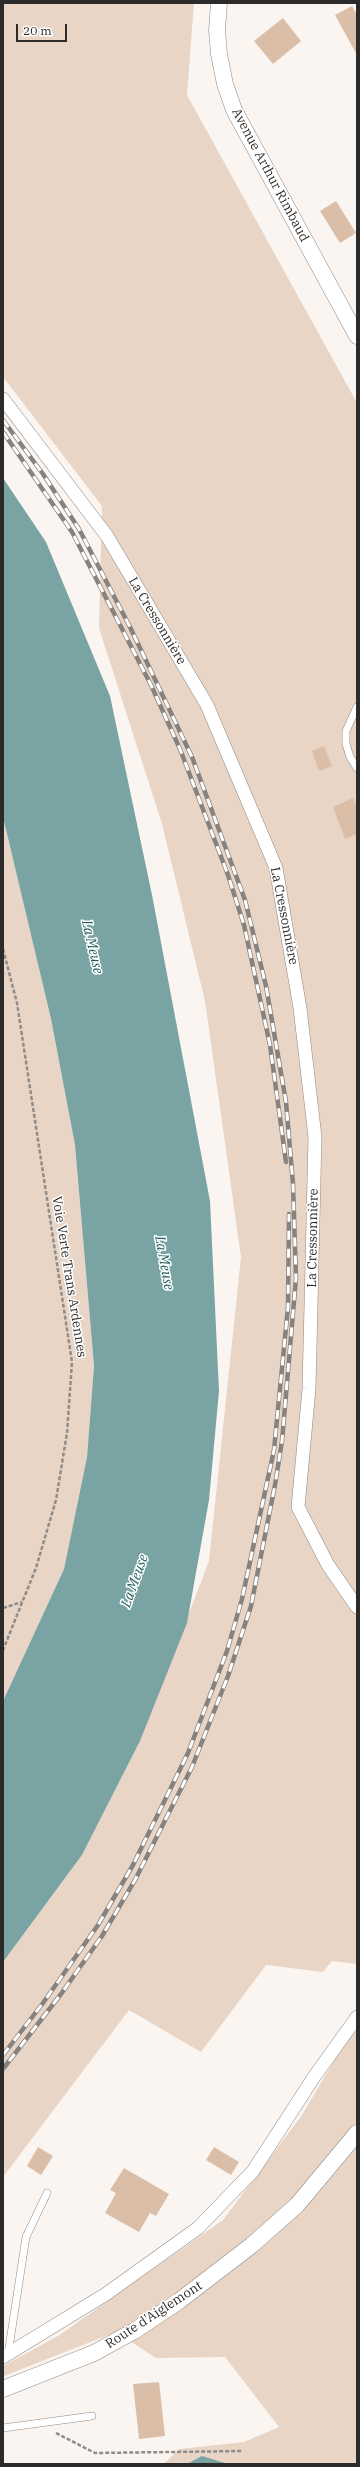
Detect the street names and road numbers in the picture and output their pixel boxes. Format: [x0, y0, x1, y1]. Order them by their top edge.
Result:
street label: Avenue Arthur Rimbaud [228, 105, 312, 245]
street label: La Cressonnière [125, 574, 189, 668]
street label: La Cressonnière [267, 866, 301, 966]
street label: La Cressonnière [304, 1188, 322, 1288]
street label: Voie Verte Trans Ardennes [49, 1195, 89, 1359]
street label: Route d'Aiglemont [103, 2278, 205, 2352]

